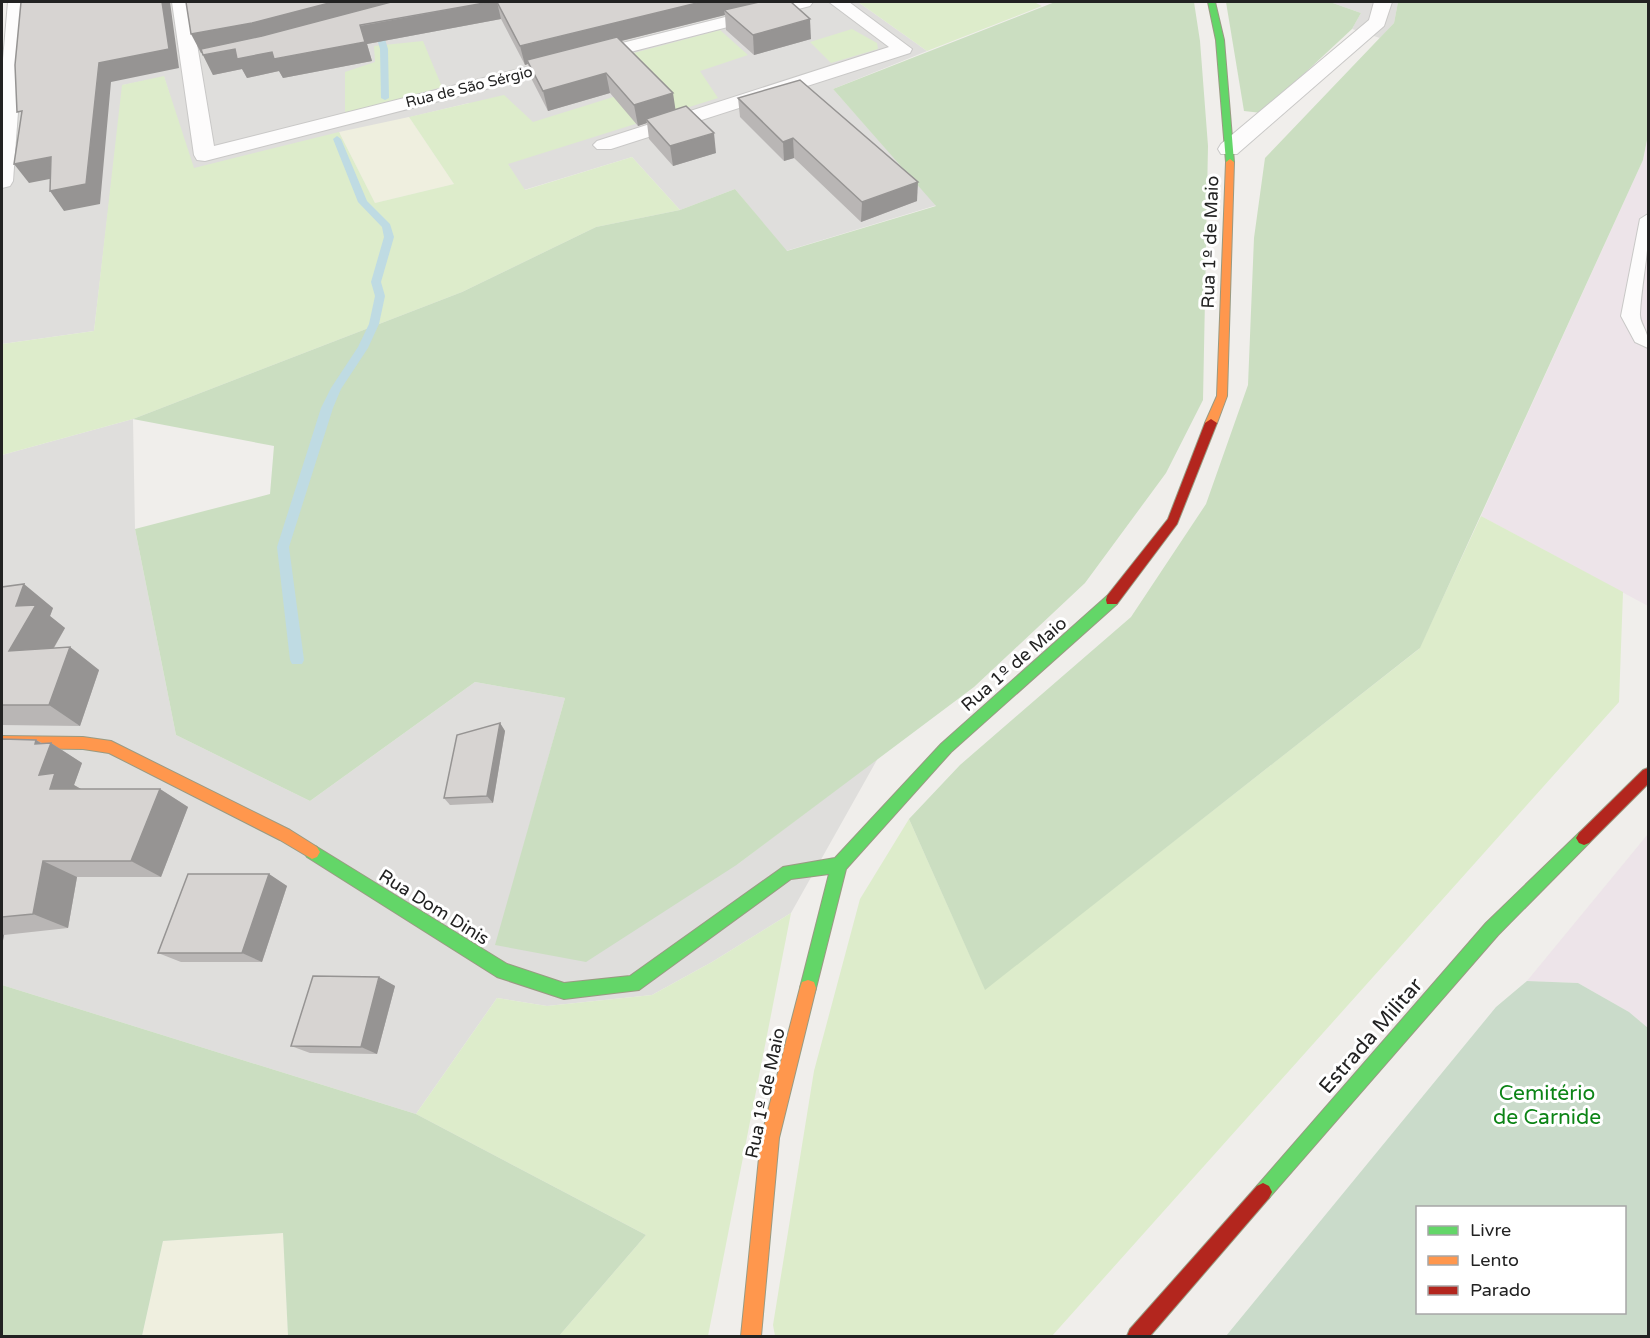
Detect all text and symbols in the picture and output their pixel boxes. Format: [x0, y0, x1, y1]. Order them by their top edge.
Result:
street label: Rua de São Sérgio [404, 63, 534, 111]
street label: Rua 1º de Maio [1197, 175, 1223, 309]
street label: Rua 1º de Maio [957, 612, 1071, 716]
street label: Rua Dom Dinis [375, 864, 493, 950]
street label: Estrada Militar [1314, 973, 1428, 1099]
street label: Rua 1º de Maio [740, 1026, 790, 1160]
park label: Cemitério de Carnide [1493, 1081, 1601, 1130]
legend [1416, 1206, 1626, 1314]
text: Livre [1470, 1219, 1511, 1241]
text: Lento [1470, 1249, 1519, 1271]
text: Parado [1470, 1279, 1531, 1301]

